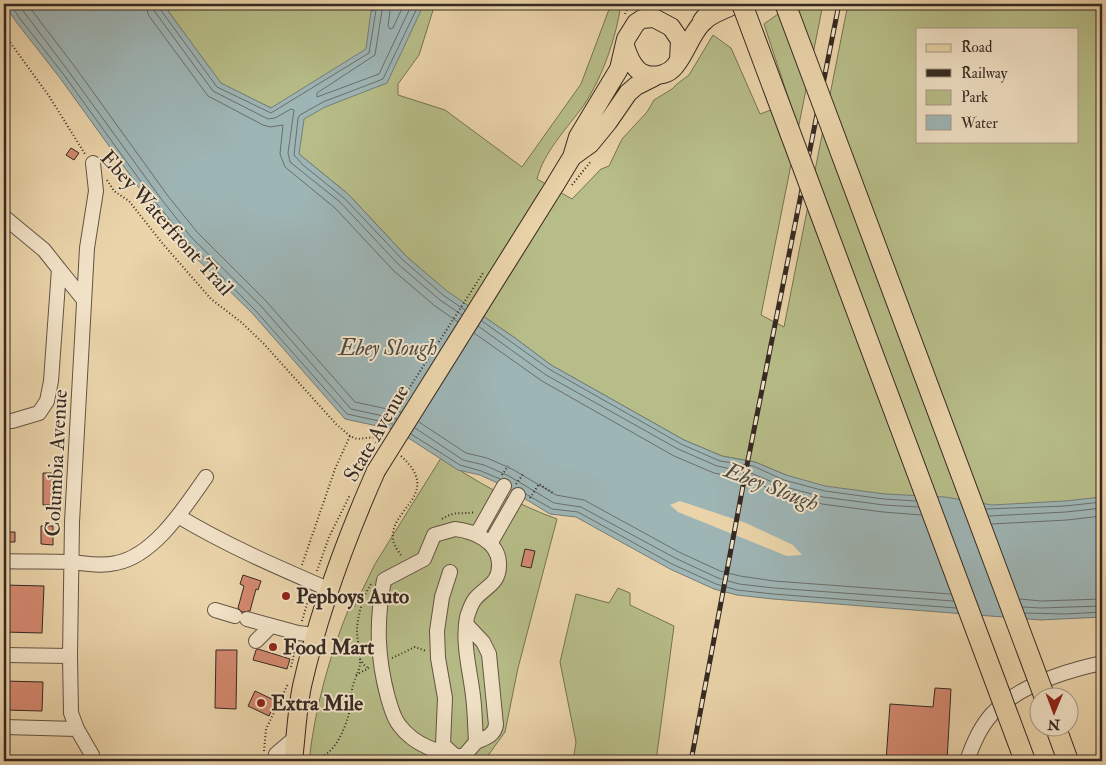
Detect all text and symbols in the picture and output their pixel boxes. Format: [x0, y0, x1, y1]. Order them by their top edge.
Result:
legend [916, 28, 1078, 142]
text: Road [961, 38, 993, 57]
text: Railway [961, 64, 1008, 83]
text: Park [961, 88, 988, 107]
text: Water [960, 114, 998, 133]
street label: Ebey Waterfront Trail [94, 145, 240, 302]
water label: Ebey Slough [337, 334, 437, 362]
street label: State Avenue [338, 380, 415, 487]
street label: Columbia Avenue [39, 388, 74, 537]
water label: Ebey Slough [719, 455, 823, 518]
place label: Pepboys Auto [296, 583, 409, 610]
marker: Pepboys Auto [280, 590, 292, 602]
place label: Food Mart [283, 634, 374, 661]
marker: Food Mart [267, 641, 279, 653]
north arrow [1028, 688, 1078, 738]
place label: Extra Mile [271, 690, 363, 717]
marker: Extra Mile [255, 697, 267, 709]
text: N [1047, 716, 1061, 733]

